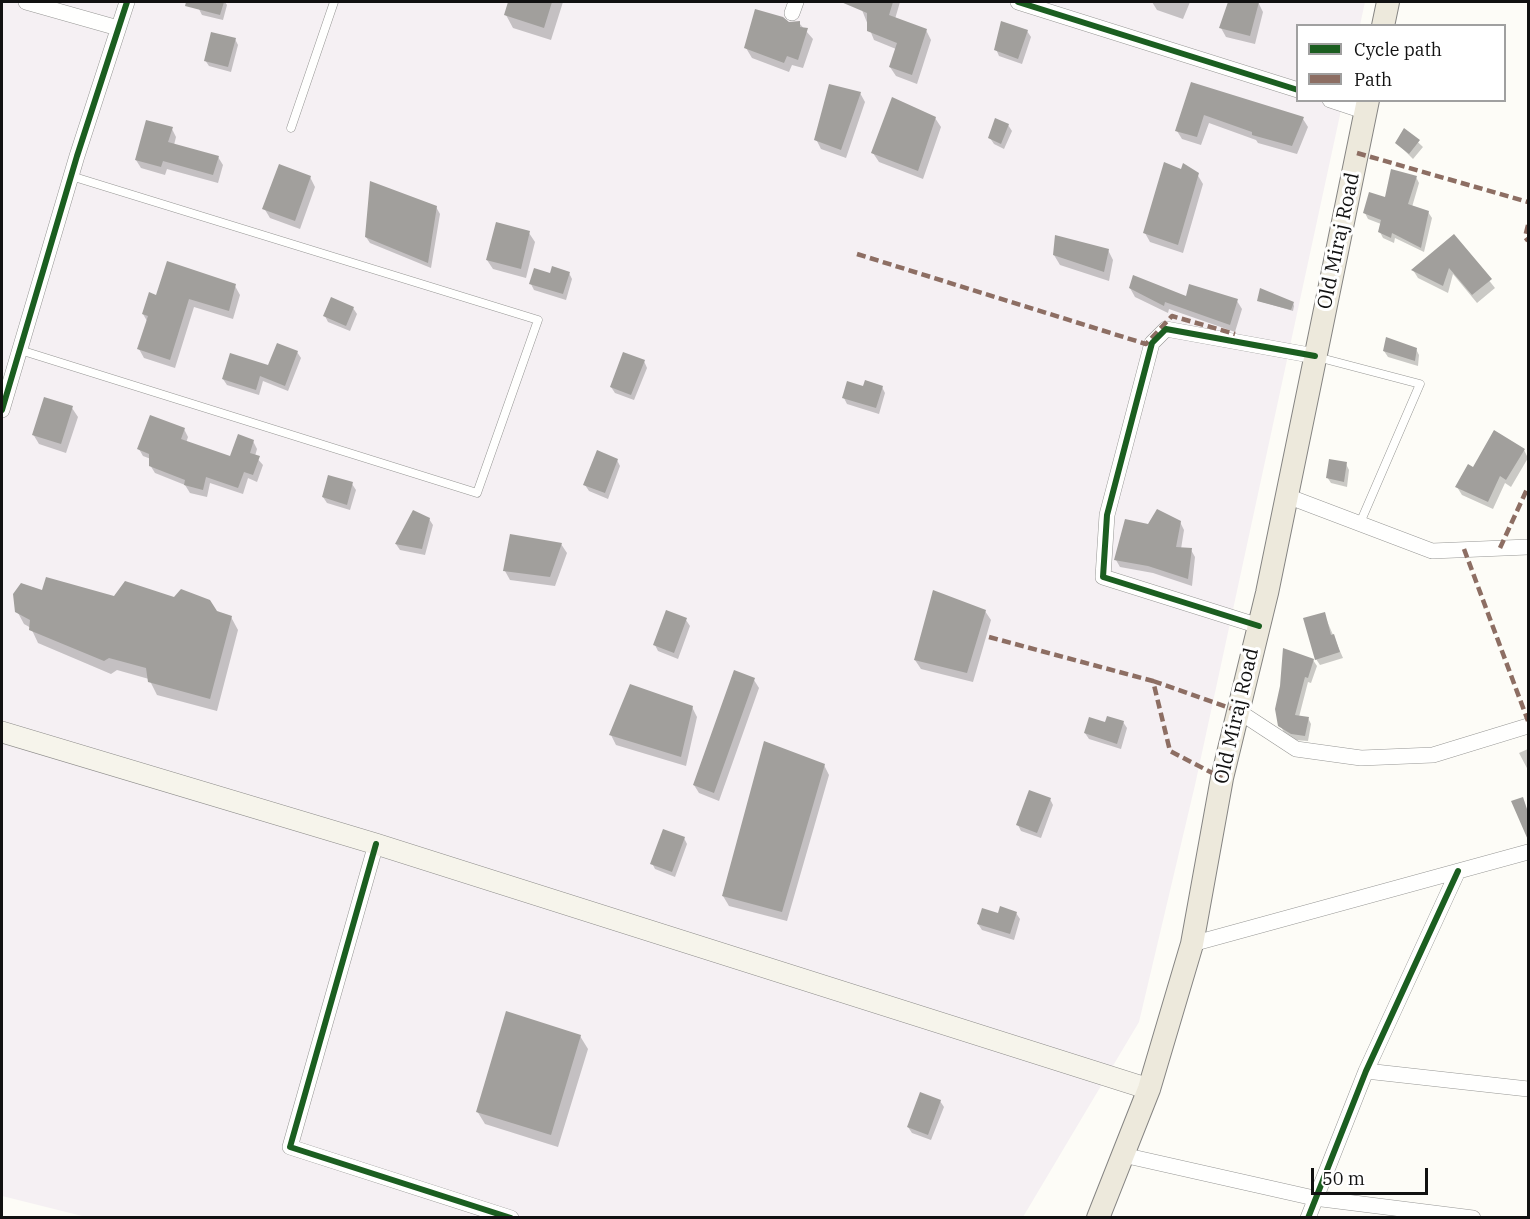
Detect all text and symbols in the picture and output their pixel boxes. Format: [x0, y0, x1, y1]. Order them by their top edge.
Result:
legend [1296, 24, 1506, 102]
text: Cycle path [1354, 38, 1442, 61]
text: Path [1354, 68, 1392, 91]
street label: Old Miraj Road [1313, 171, 1365, 311]
street label: Old Miraj Road [1210, 646, 1264, 786]
scale bar [1314, 1156, 1431, 1194]
text: 50 m [1322, 1167, 1365, 1190]

